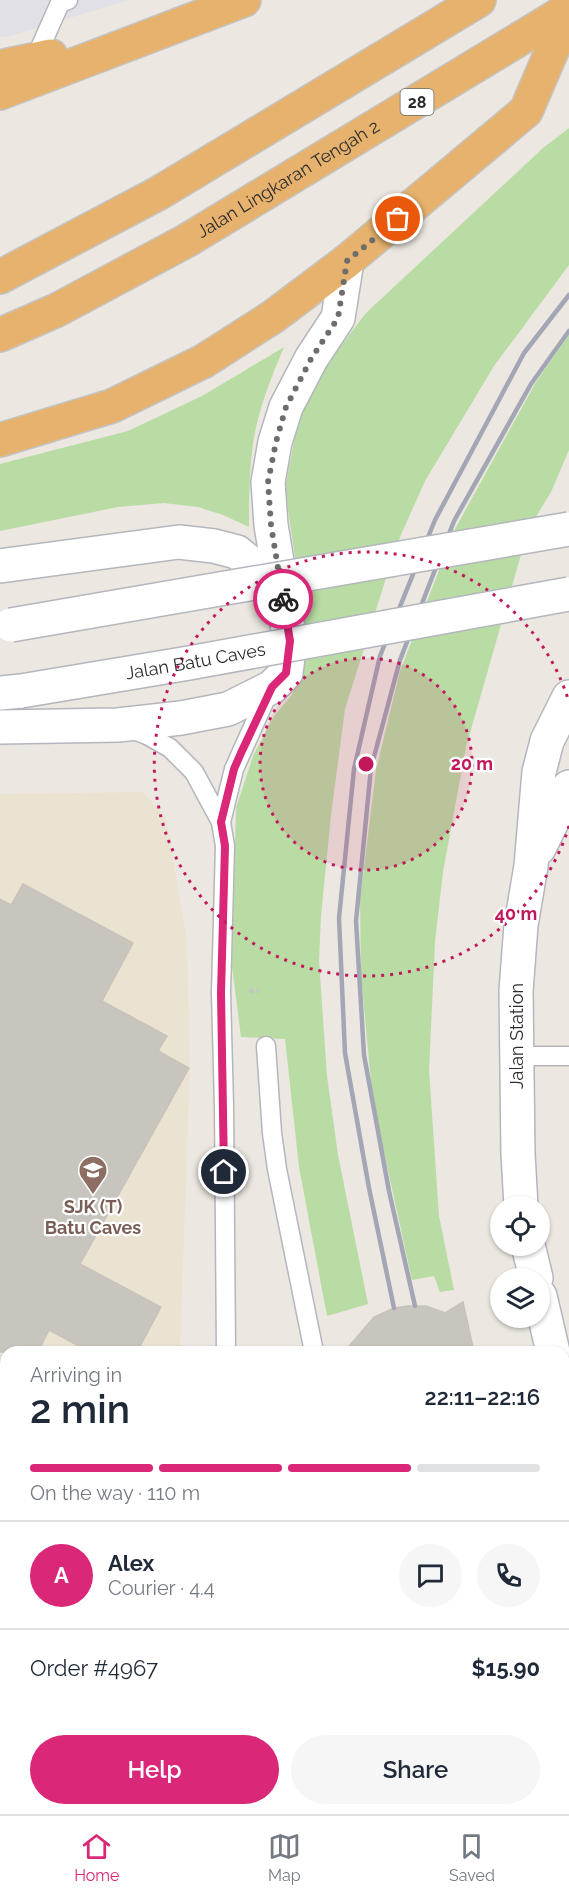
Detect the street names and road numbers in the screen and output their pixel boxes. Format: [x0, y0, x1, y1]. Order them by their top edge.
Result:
road number: 28 [400, 89, 434, 115]
street label: Jalan Lingkaran Tengah 2 [193, 115, 383, 242]
street label: Jalan Batu Caves [124, 638, 267, 683]
street label: Jalan Station [506, 983, 527, 1089]

